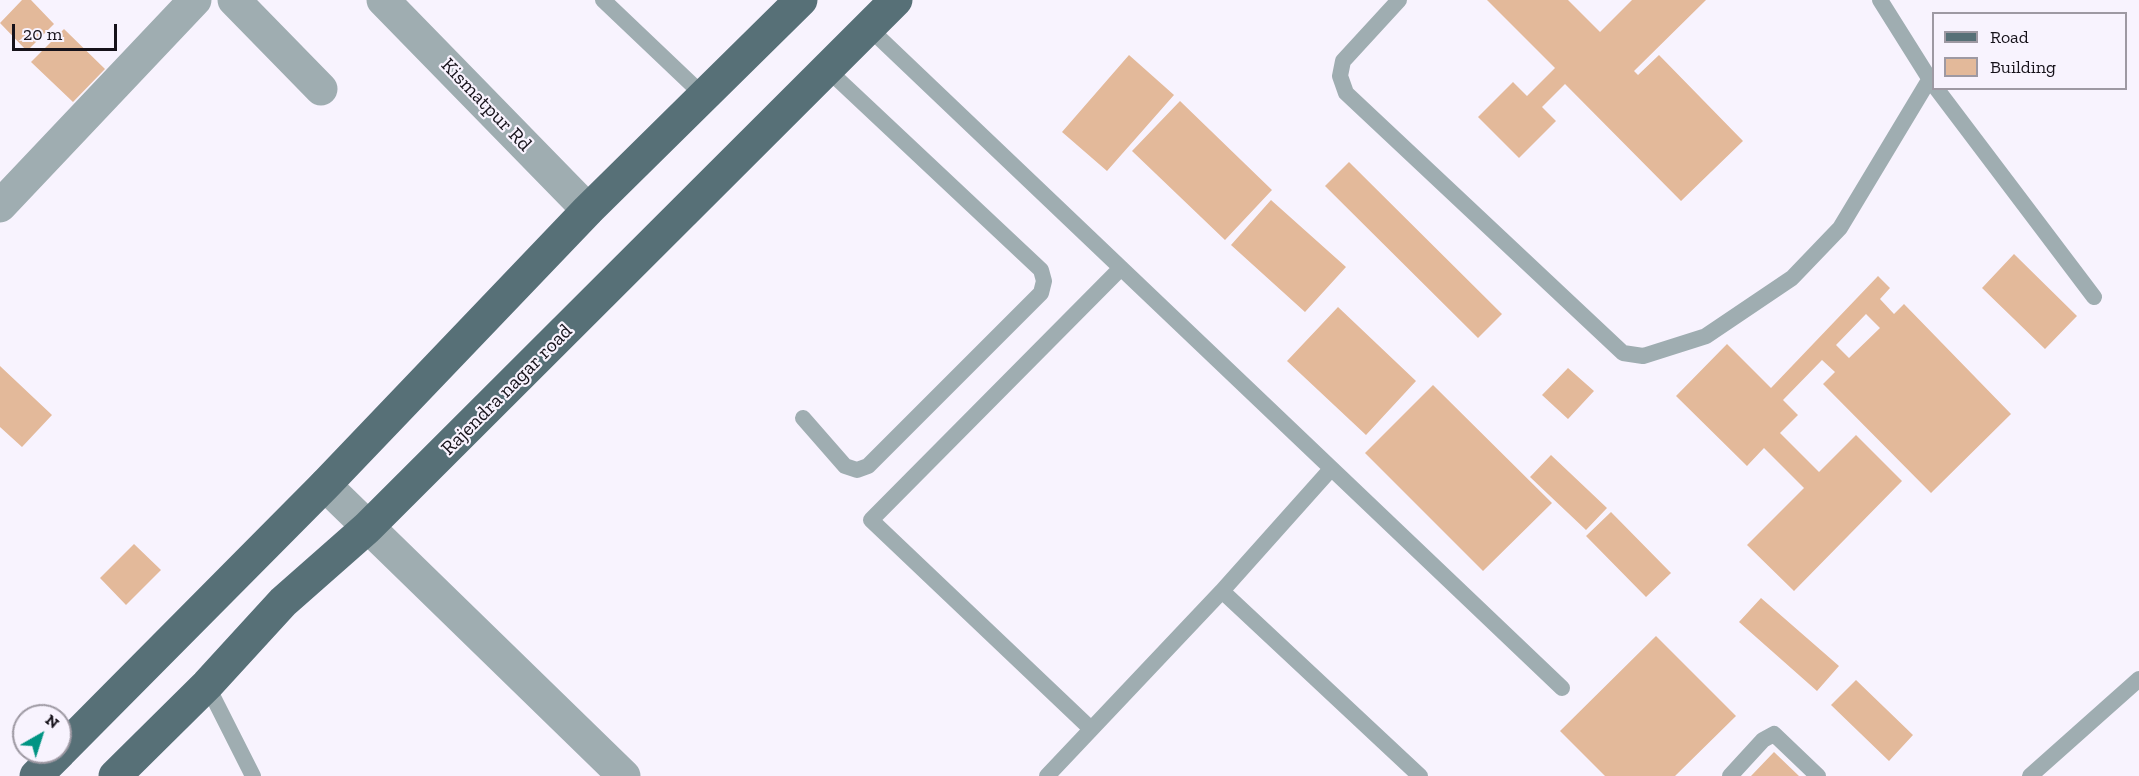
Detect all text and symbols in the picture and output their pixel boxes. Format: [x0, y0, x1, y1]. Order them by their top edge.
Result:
scale bar [15, 12, 120, 50]
legend [1932, 12, 2127, 90]
text: 20 m [23, 23, 62, 45]
text: Road [1990, 26, 2029, 48]
street label: Kismatpur Rd [436, 54, 536, 156]
text: Building [1990, 56, 2056, 78]
street label: Rajendra nagar road [436, 319, 578, 461]
north arrow [12, 704, 72, 764]
text: N [42, 710, 63, 732]

